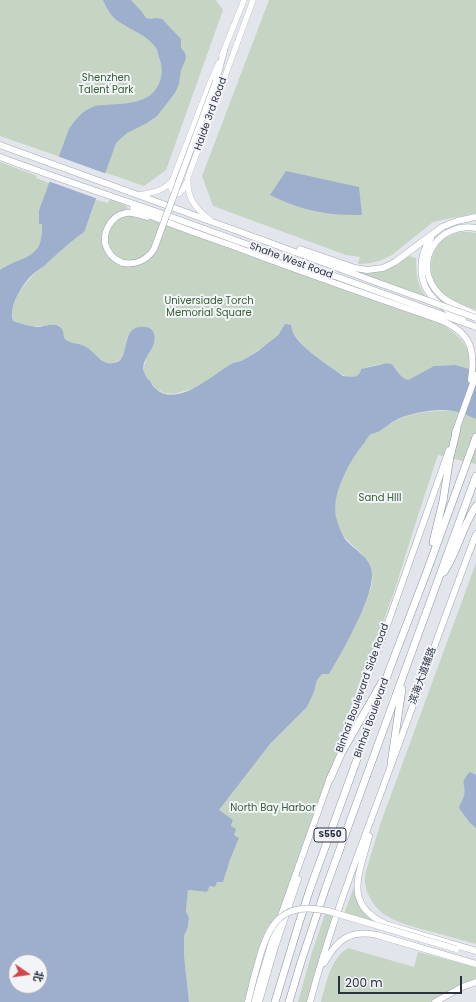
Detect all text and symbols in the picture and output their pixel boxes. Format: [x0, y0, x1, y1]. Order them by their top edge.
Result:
park label: Shenzhen Talent Park [79, 72, 133, 96]
street label: Haide 3rd Road [192, 76, 230, 152]
street label: Shahe West Road [248, 240, 334, 282]
park label: Universiade Torch Memorial Square [164, 295, 254, 318]
park label: Sand HIll [359, 492, 401, 504]
street label: Binhai Boulevard Side Road [334, 622, 392, 754]
street label: 滨海大道辅路 [407, 646, 439, 706]
street label: Binhai Boulevard [352, 677, 392, 759]
park label: North Bay Harbor [230, 802, 316, 814]
road number: S550 [314, 828, 346, 842]
north arrow [8, 954, 48, 994]
scale bar [340, 968, 464, 994]
text: 北 [30, 969, 48, 984]
text: 200 m [345, 974, 383, 991]

